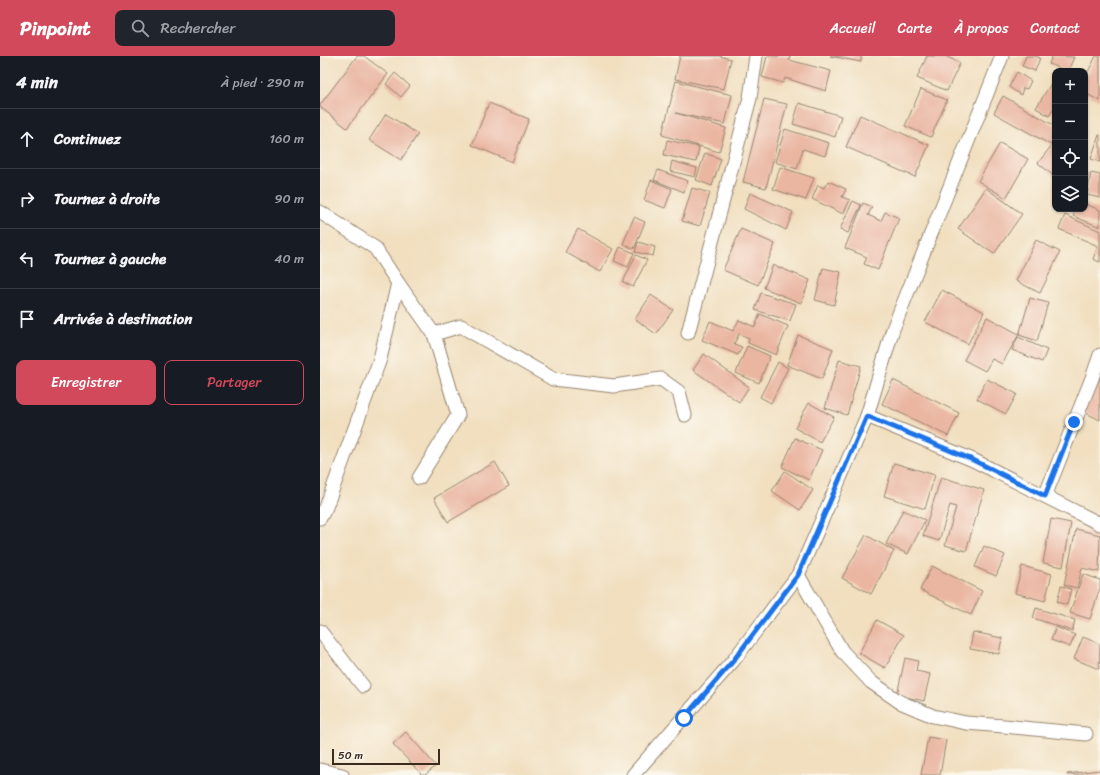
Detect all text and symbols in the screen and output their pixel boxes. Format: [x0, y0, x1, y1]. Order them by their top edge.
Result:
search box [115, 10, 395, 46]
text: Pinpoint [20, 12, 91, 45]
text: Rechercher [161, 15, 235, 41]
text: Accueil [830, 16, 876, 41]
text: Carte [898, 16, 932, 41]
text: À propos [954, 16, 1008, 41]
text: Contact [1030, 16, 1080, 41]
icon: search [129, 17, 151, 39]
text: 4 min [16, 67, 58, 97]
map controls [1052, 68, 1088, 212]
button: + [1052, 68, 1088, 104]
text: À pied · 290 m [221, 71, 304, 94]
button: − [1052, 104, 1088, 140]
text: Continuez [54, 126, 121, 152]
text: 160 m [269, 127, 304, 150]
icon: ahead [16, 128, 38, 150]
button: locate [1052, 140, 1088, 176]
button: layers [1052, 176, 1088, 212]
text: Tournez à droite [54, 186, 160, 212]
text: 90 m [274, 187, 304, 210]
icon: right [16, 188, 38, 210]
text: Tournez à gauche [54, 246, 166, 272]
text: 40 m [274, 247, 304, 270]
icon: left [16, 248, 38, 270]
text: Arrivée à destination [54, 306, 192, 332]
icon: arrive [16, 308, 38, 330]
button: Enregistrer [16, 360, 156, 405]
button: Partager [164, 360, 304, 405]
route end [1065, 413, 1083, 431]
route start [675, 709, 693, 727]
text: 50 m [338, 746, 363, 765]
scale bar [332, 747, 440, 766]

